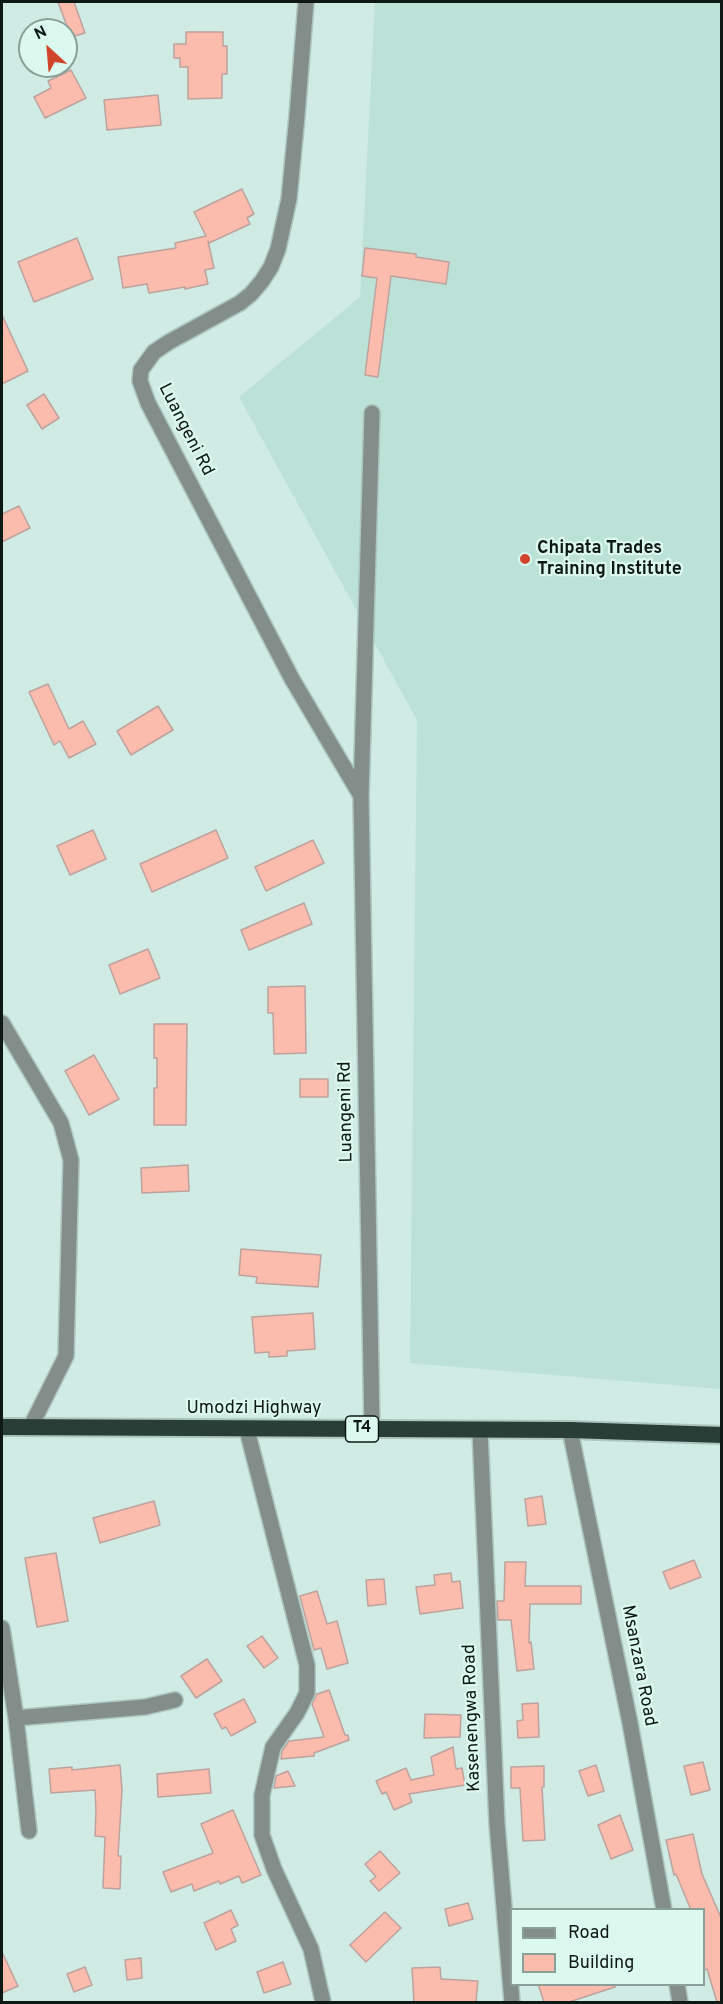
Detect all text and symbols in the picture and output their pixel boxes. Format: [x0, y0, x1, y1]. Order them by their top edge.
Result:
north arrow [18, 18, 78, 78]
text: N [31, 22, 51, 45]
street label: Luangeni Rd [152, 380, 218, 480]
place label: Chipata Trades Training Institute [537, 538, 682, 580]
marker: Chipata Trades Training Institute [518, 552, 532, 566]
street label: Luangeni Rd [335, 1061, 359, 1163]
street label: Umodzi Highway [186, 1398, 322, 1420]
road number: T4 [346, 1416, 378, 1442]
street label: Msanzara Road [616, 1604, 660, 1728]
street label: Kasenengwa Road [460, 1644, 486, 1792]
legend [510, 1908, 705, 1986]
text: Road [568, 1922, 610, 1945]
text: Building [568, 1952, 634, 1975]

